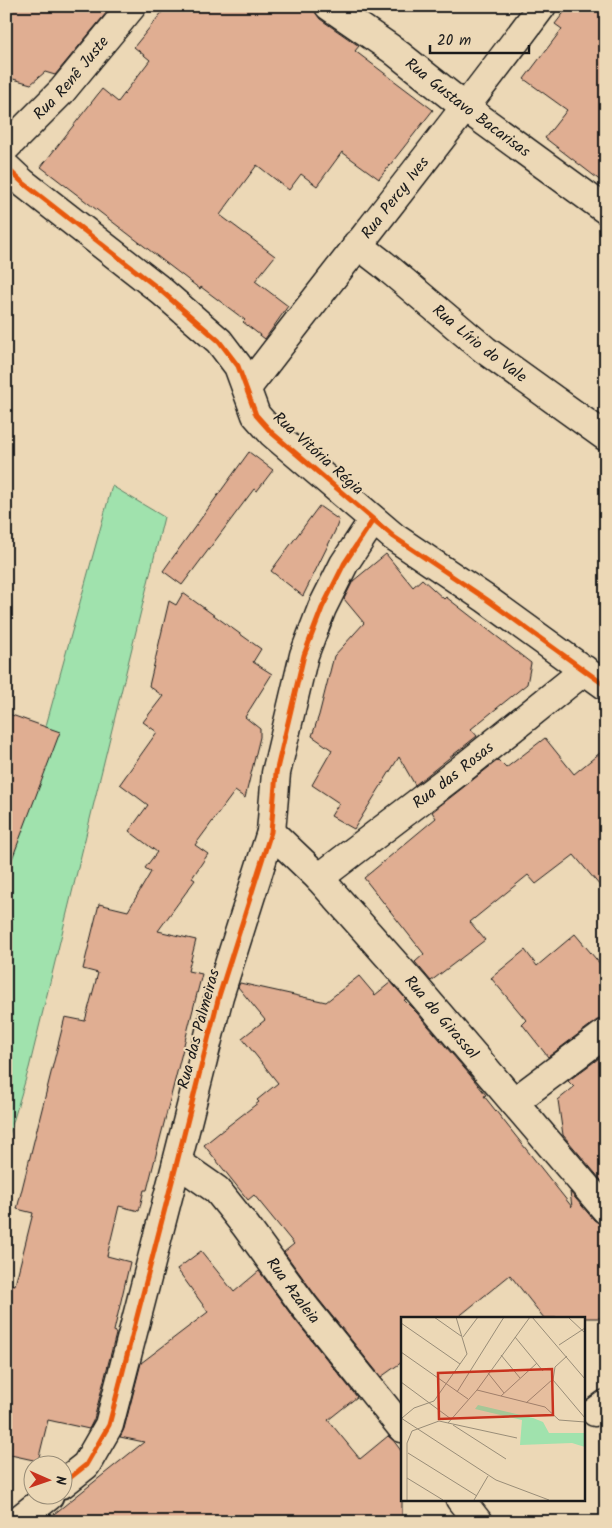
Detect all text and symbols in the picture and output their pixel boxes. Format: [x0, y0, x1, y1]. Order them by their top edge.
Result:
scale bar [430, 22, 528, 54]
text: 20 m [437, 29, 471, 53]
street label: Rua Renê Juste [27, 30, 115, 126]
street label: Rua Gustavo Bacarisas [400, 52, 536, 164]
street label: Rua Percy Ives [355, 151, 435, 244]
street label: Rua Lírio do Vale [427, 298, 532, 389]
street label: Rua Vitória Régia [267, 406, 369, 502]
street label: Rua das Rosas [407, 735, 499, 815]
street label: Rua das Palmeiras [171, 966, 227, 1092]
street label: Rua do Girassol [398, 970, 485, 1065]
street label: Rua Azaleia [260, 1252, 326, 1329]
inset map [401, 1317, 584, 1500]
north arrow [22, 1456, 72, 1506]
text: N [49, 1476, 71, 1485]

